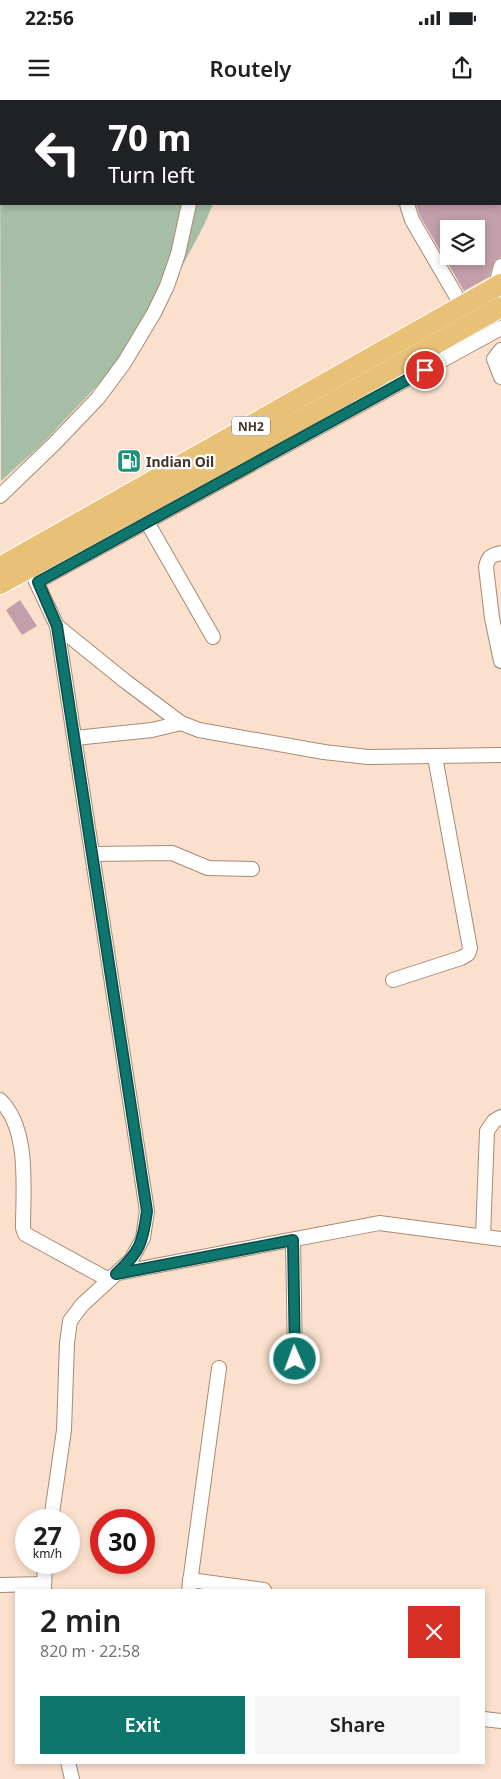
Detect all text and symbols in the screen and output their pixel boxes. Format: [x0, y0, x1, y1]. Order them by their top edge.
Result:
text: 22:56 [25, 5, 74, 31]
text: Routely [210, 53, 291, 83]
icon: menu [25, 54, 53, 82]
icon: share [448, 54, 476, 82]
text: 70 m [108, 114, 191, 161]
icon: left [25, 120, 90, 185]
text: Turn left [108, 159, 195, 189]
map controls [440, 220, 485, 265]
button: layers [440, 220, 485, 265]
pin [404, 349, 446, 391]
icon: arrive [411, 356, 439, 384]
road number: NH2 [232, 416, 270, 436]
fuel station icon: Indian Oil [116, 448, 142, 474]
place label: Indian Oil [146, 452, 214, 471]
position arrow [268, 1332, 320, 1384]
speed limit sign: 30 [90, 1509, 155, 1574]
text: 27 [33, 1518, 62, 1552]
text: km/h [33, 1545, 62, 1562]
text: 2 min [40, 1600, 121, 1641]
button: close [408, 1606, 460, 1658]
text: 820 m · 22:58 [40, 1640, 140, 1662]
button: Exit [40, 1696, 245, 1754]
button: Share [255, 1696, 460, 1754]

